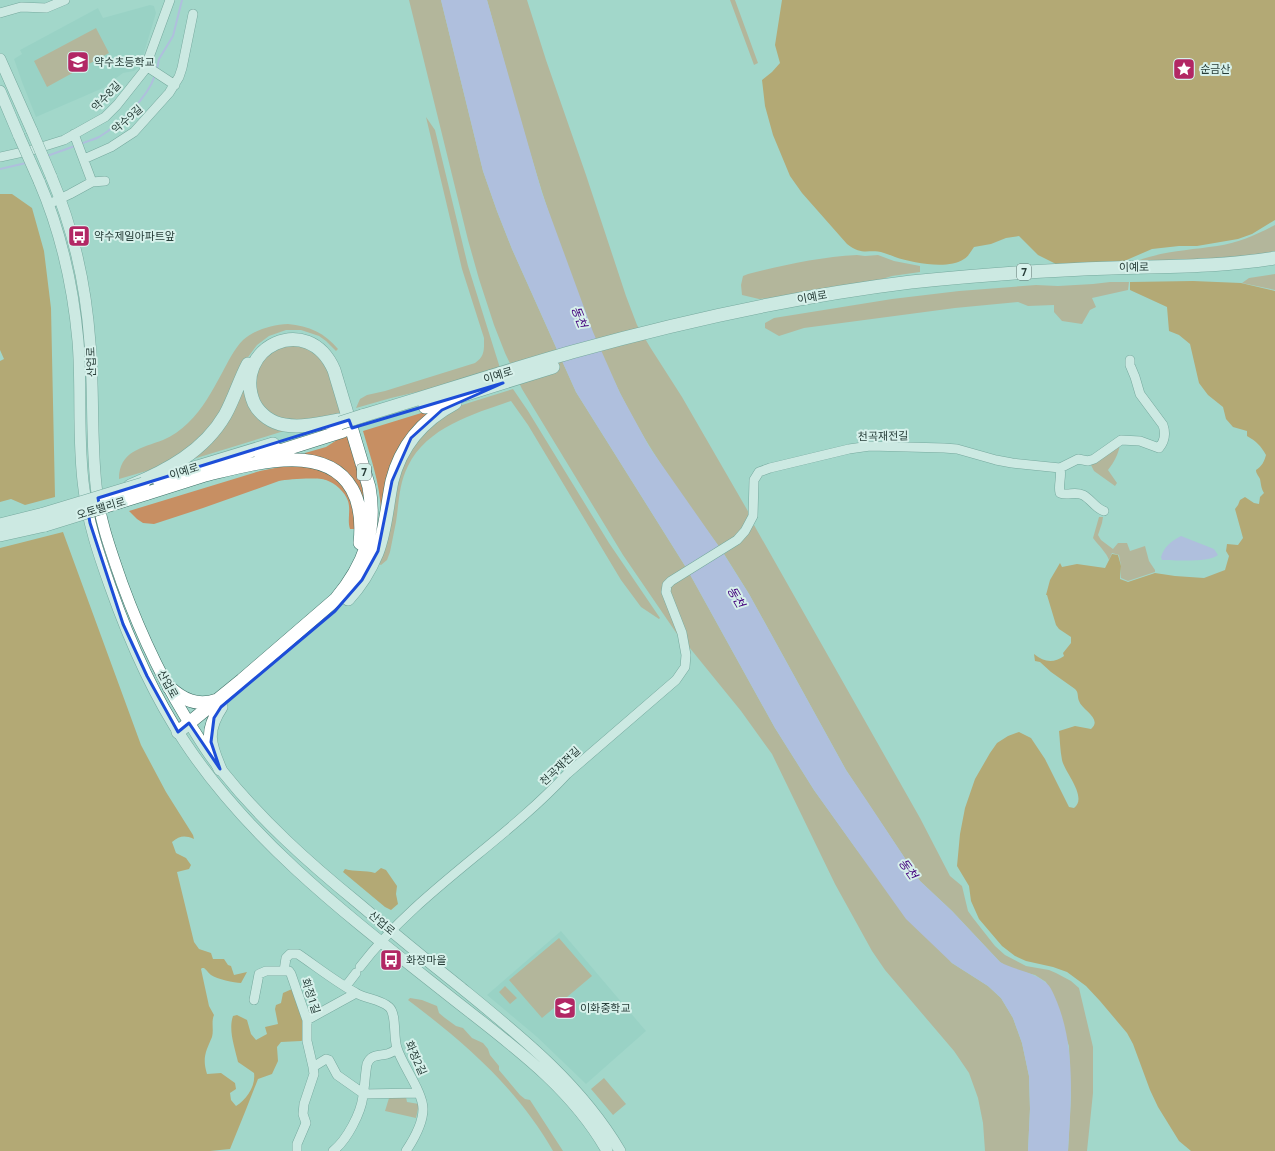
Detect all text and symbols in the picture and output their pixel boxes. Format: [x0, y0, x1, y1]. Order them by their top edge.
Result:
school or university icon: 약수초등학교 [65, 49, 91, 75]
place label: 약수초등학교 [94, 54, 155, 69]
place icon: 순금산 [1171, 56, 1197, 82]
place label: 순금산 [1200, 61, 1230, 76]
street label: 약수8길 [88, 77, 124, 114]
street label: 약수9길 [108, 101, 145, 136]
bus stop icon: 약수제일아파트앞 [66, 223, 92, 249]
place label: 약수제일아파트앞 [94, 228, 175, 243]
street label: 이예로 [1119, 259, 1149, 274]
road number: 7 [1017, 264, 1031, 280]
street label: 이예로 [796, 286, 828, 307]
water label: 동천 [567, 303, 592, 332]
street label: 산업로 [82, 347, 99, 377]
street label: 이예로 [481, 363, 515, 386]
street label: 천곡재전길 [858, 428, 908, 443]
street label: 이예로 [167, 459, 201, 482]
road number: 7 [357, 464, 371, 480]
street label: 오토밸리로 [74, 493, 127, 522]
water label: 동천 [724, 583, 750, 612]
street label: 산업로 [155, 667, 182, 701]
street label: 천곡재전길 [536, 743, 583, 788]
water label: 동천 [895, 855, 923, 884]
street label: 산업로 [366, 907, 399, 938]
bus stop icon: 화정마을 [378, 947, 404, 973]
place label: 화정마을 [406, 952, 446, 967]
street label: 화정1길 [299, 976, 324, 1016]
school or university icon: 이화중학교 [552, 995, 578, 1021]
place label: 이화중학교 [580, 1000, 631, 1015]
street label: 화정2길 [402, 1038, 431, 1078]

